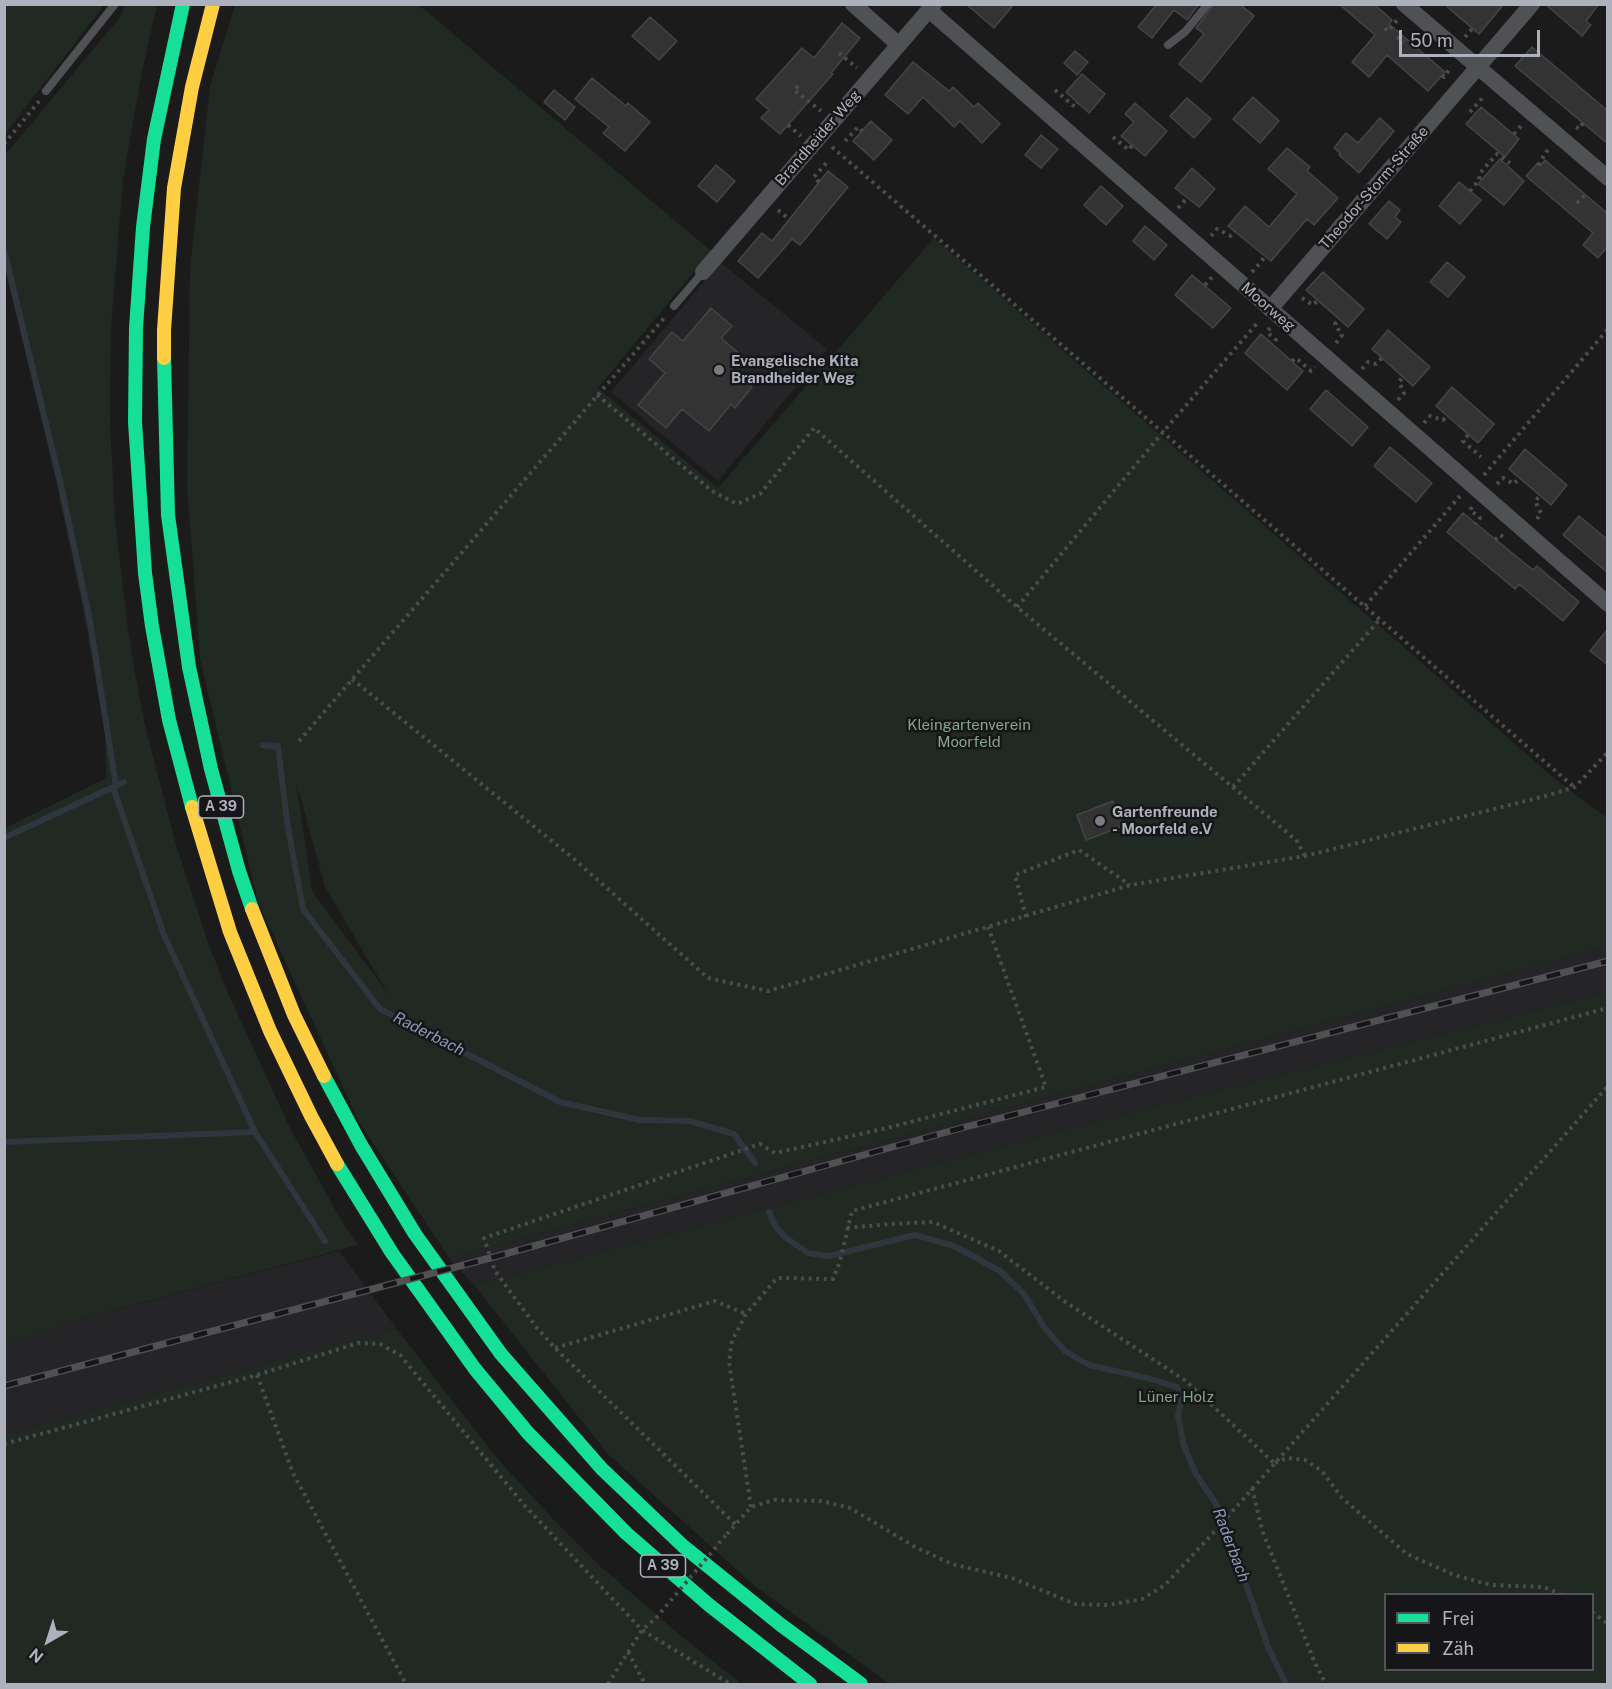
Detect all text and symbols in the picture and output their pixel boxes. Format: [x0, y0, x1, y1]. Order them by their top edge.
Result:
scale bar [1402, 18, 1543, 56]
text: 50 m [1410, 30, 1453, 51]
street label: Brandheider Weg [772, 86, 864, 190]
street label: Theodor-Storm-Straße [1316, 123, 1432, 253]
street label: Moorweg [1237, 279, 1299, 335]
place label: Evangelische Kita Brandheider Weg [731, 352, 858, 387]
marker: Evangelische Kita Brandheider Weg [712, 363, 726, 377]
park label: Kleingartenverein Moorfeld [907, 716, 1031, 751]
road number: A 39 [198, 796, 244, 818]
place label: Gartenfreunde - Moorfeld e.V [1112, 803, 1218, 838]
marker: Gartenfreunde - Moorfeld e.V [1093, 814, 1107, 828]
water label: Raderbach [390, 1008, 468, 1060]
park label: Lüner Holz [1138, 1388, 1214, 1406]
water label: Raderbach [1208, 1505, 1254, 1585]
road number: A 39 [640, 1555, 686, 1577]
legend [1384, 1593, 1594, 1671]
text: Frei [1442, 1608, 1474, 1629]
north arrow [18, 1611, 78, 1671]
text: Zäh [1442, 1638, 1474, 1659]
text: N [26, 1644, 47, 1667]

